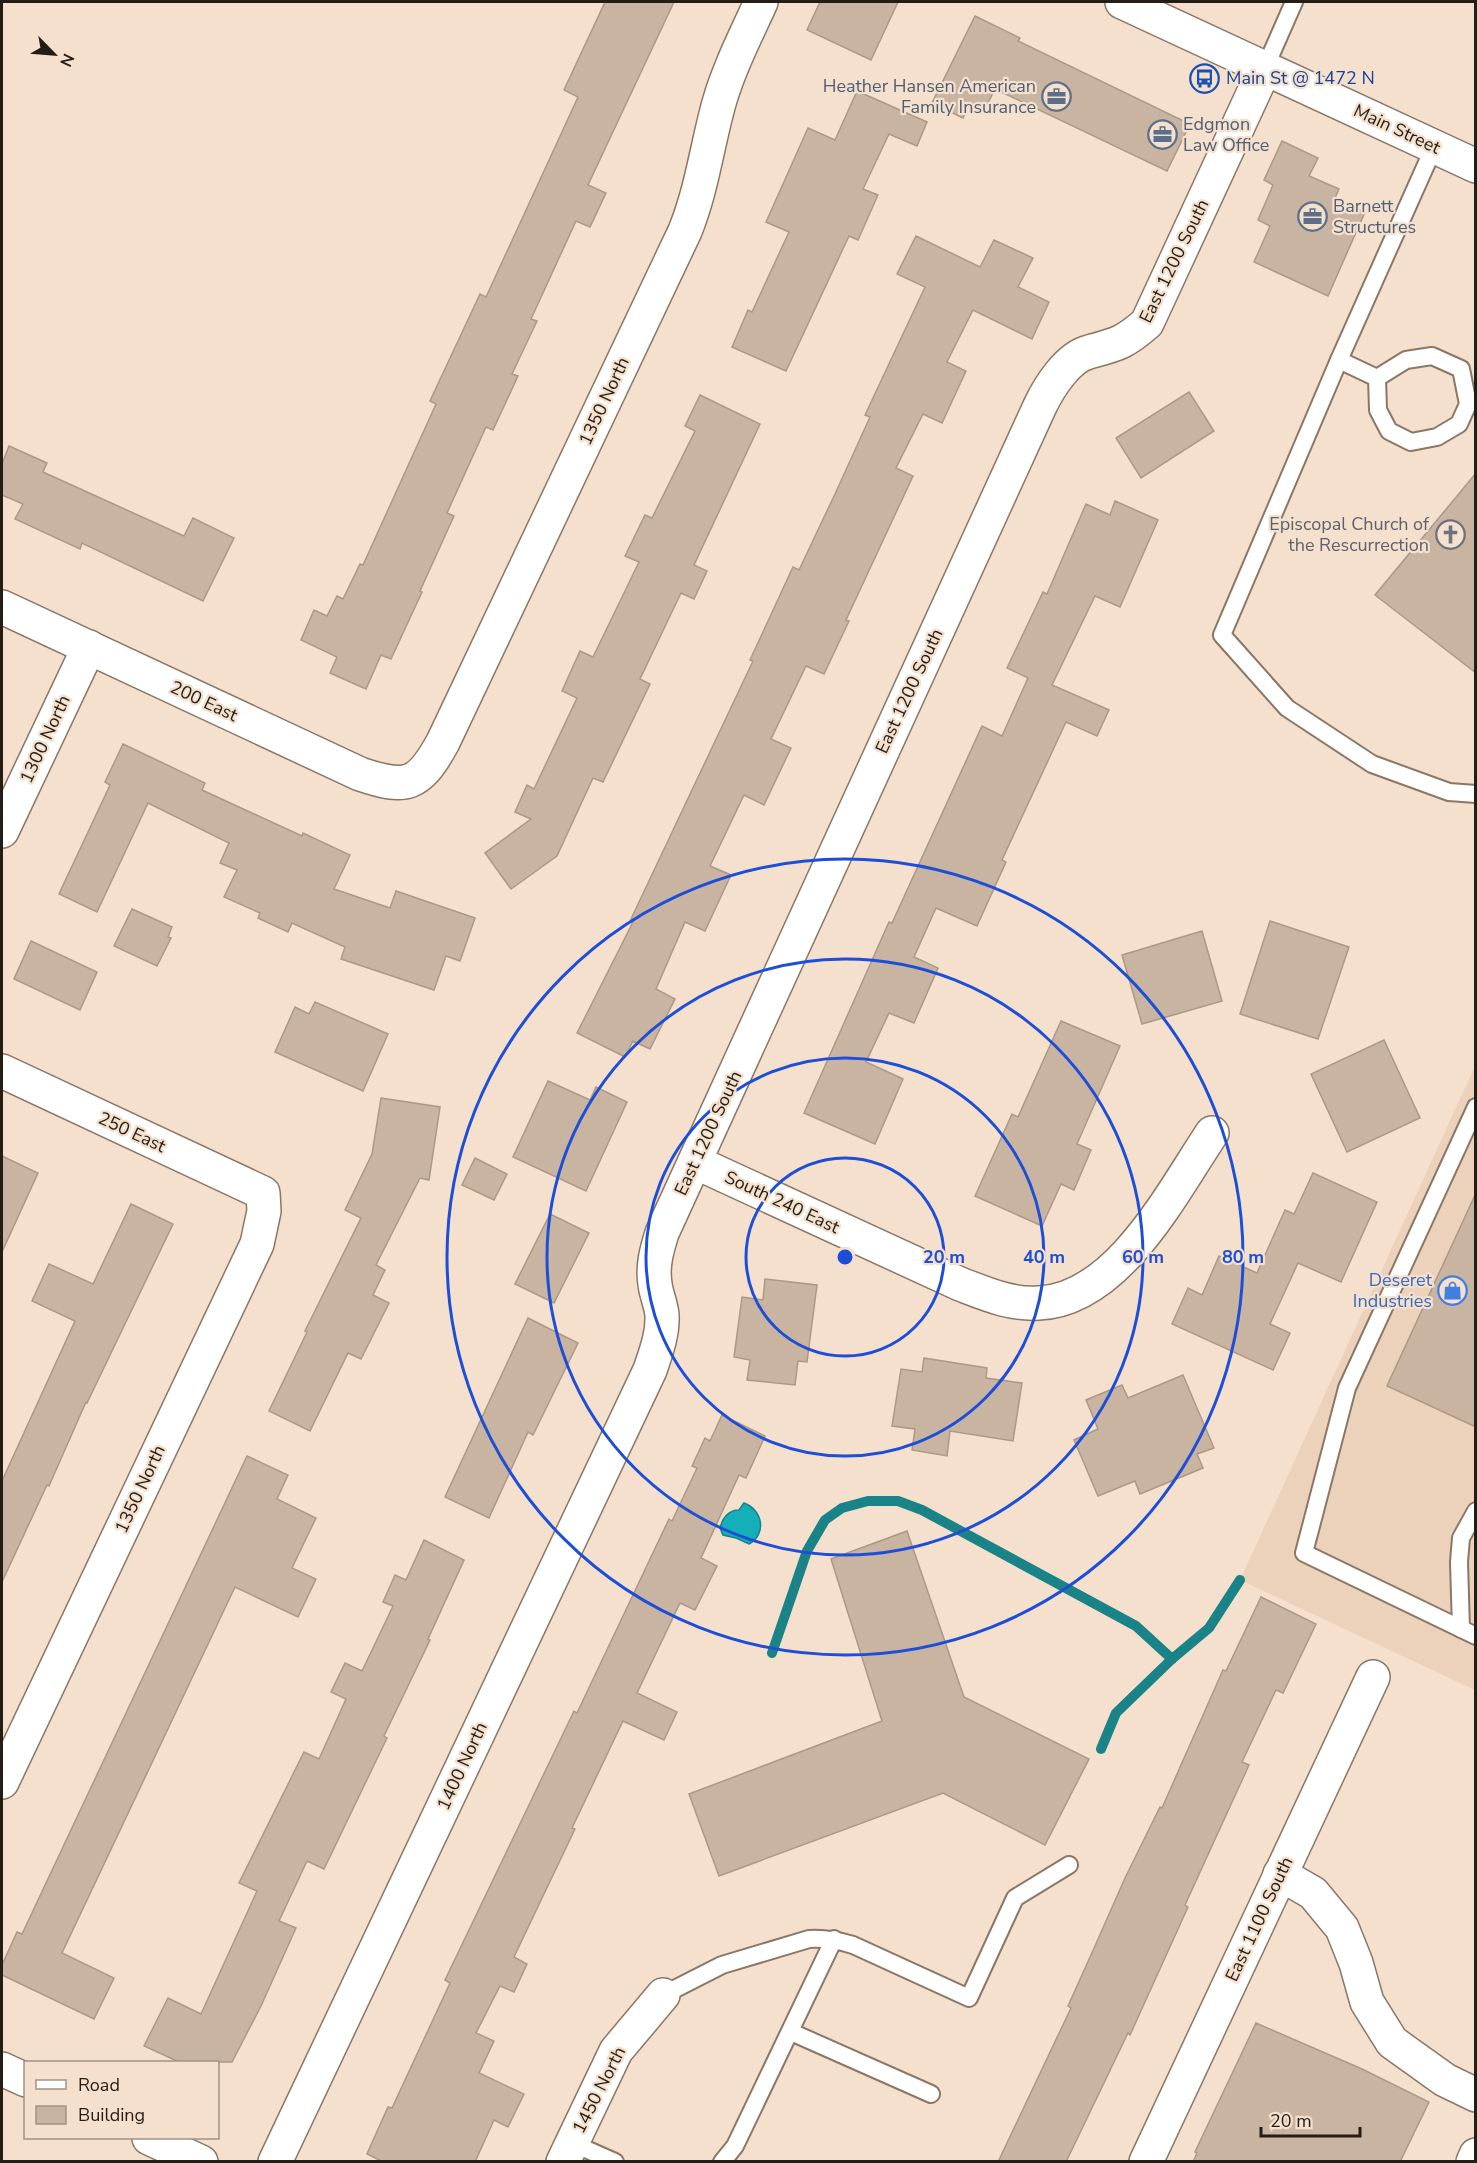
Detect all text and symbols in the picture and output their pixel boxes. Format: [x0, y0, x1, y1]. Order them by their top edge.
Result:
north arrow [24, 24, 84, 84]
text: N [54, 50, 79, 70]
bus stop icon: Main St @ 1472 N [1189, 62, 1221, 94]
place label: Main St @ 1472 N [1226, 66, 1375, 90]
place label: Heather Hansen American Family Insurance [823, 74, 1036, 119]
office icon: Heather Hansen American Family Insurance [1041, 80, 1073, 112]
street label: Main Street [1350, 98, 1445, 160]
place label: Edgmon Law Office [1183, 112, 1269, 157]
office icon: Edgmon Law Office [1146, 118, 1178, 150]
place label: Barnett Structures [1333, 194, 1416, 239]
street label: East 1200 South [1134, 195, 1214, 327]
office icon: Barnett Structures [1296, 200, 1328, 232]
street label: 1350 North [573, 353, 635, 449]
place label: Episcopal Church of the Rescurrection [1269, 512, 1430, 557]
church icon: Episcopal Church of the Rescurrection [1434, 518, 1466, 550]
street label: East 1200 South [870, 625, 948, 757]
street label: 200 East [166, 675, 242, 727]
street label: 1300 North [14, 691, 76, 787]
street label: East 1200 South [669, 1067, 747, 1199]
street label: 250 East [94, 1106, 170, 1158]
street label: South 240 East [721, 1165, 844, 1239]
text: 20 m [923, 1245, 965, 1269]
text: 40 m [1023, 1245, 1065, 1269]
text: 60 m [1122, 1245, 1164, 1269]
text: 80 m [1222, 1245, 1264, 1269]
centre of rings [835, 1247, 855, 1267]
place label: Deseret Industries [1353, 1268, 1433, 1313]
shop icon: Deseret Industries [1437, 1274, 1469, 1306]
street label: 1350 North [109, 1441, 171, 1537]
street label: 1400 North [431, 1718, 493, 1814]
street label: East 1100 South [1220, 1853, 1298, 1985]
street label: 1450 North [567, 2042, 631, 2138]
legend [24, 2061, 219, 2139]
text: Road [78, 2073, 120, 2097]
scale bar [1261, 2100, 1360, 2138]
text: Building [78, 2103, 145, 2127]
text: 20 m [1270, 2109, 1312, 2133]

